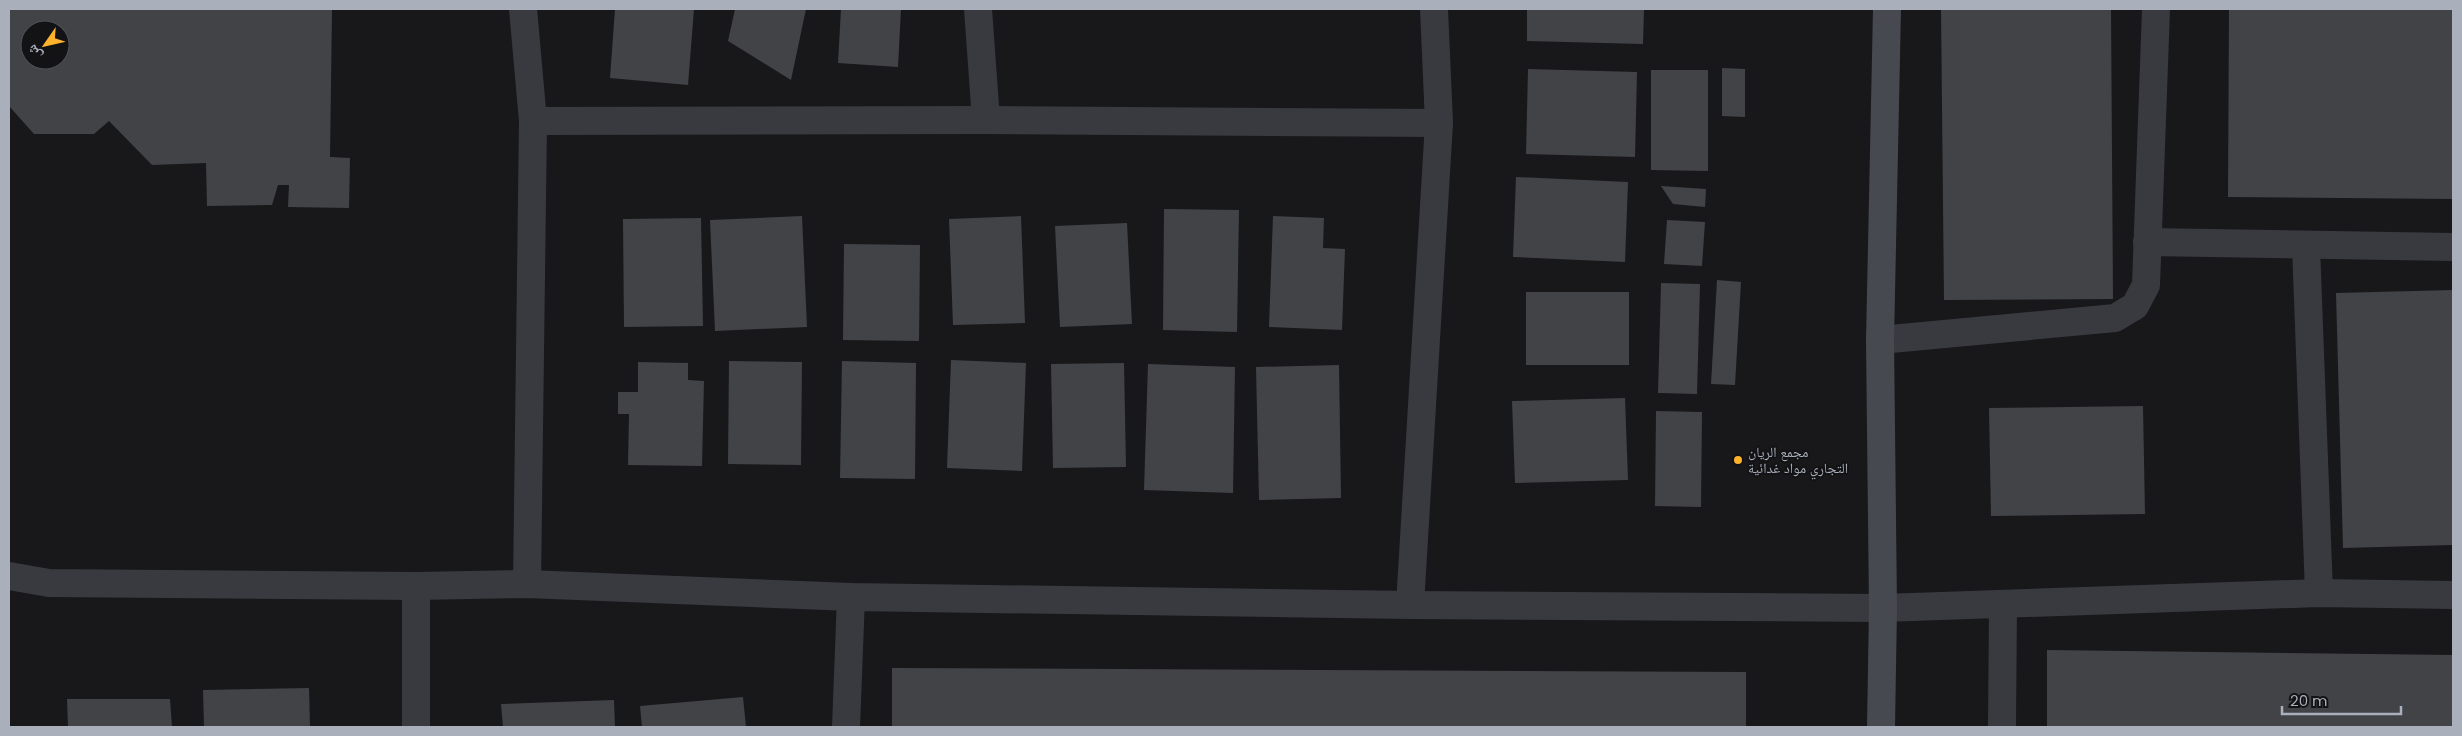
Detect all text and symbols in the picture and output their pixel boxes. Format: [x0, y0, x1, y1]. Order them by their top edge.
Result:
north arrow [20, 20, 70, 70]
text: ش [22, 40, 47, 64]
place label: مجمع الريان التجاري مواد غدائية [1748, 442, 1848, 480]
marker: مجمع الريان التجاري مواد غدائية [1732, 454, 1744, 466]
scale bar [2282, 684, 2401, 716]
text: 20 m [2290, 690, 2328, 711]

